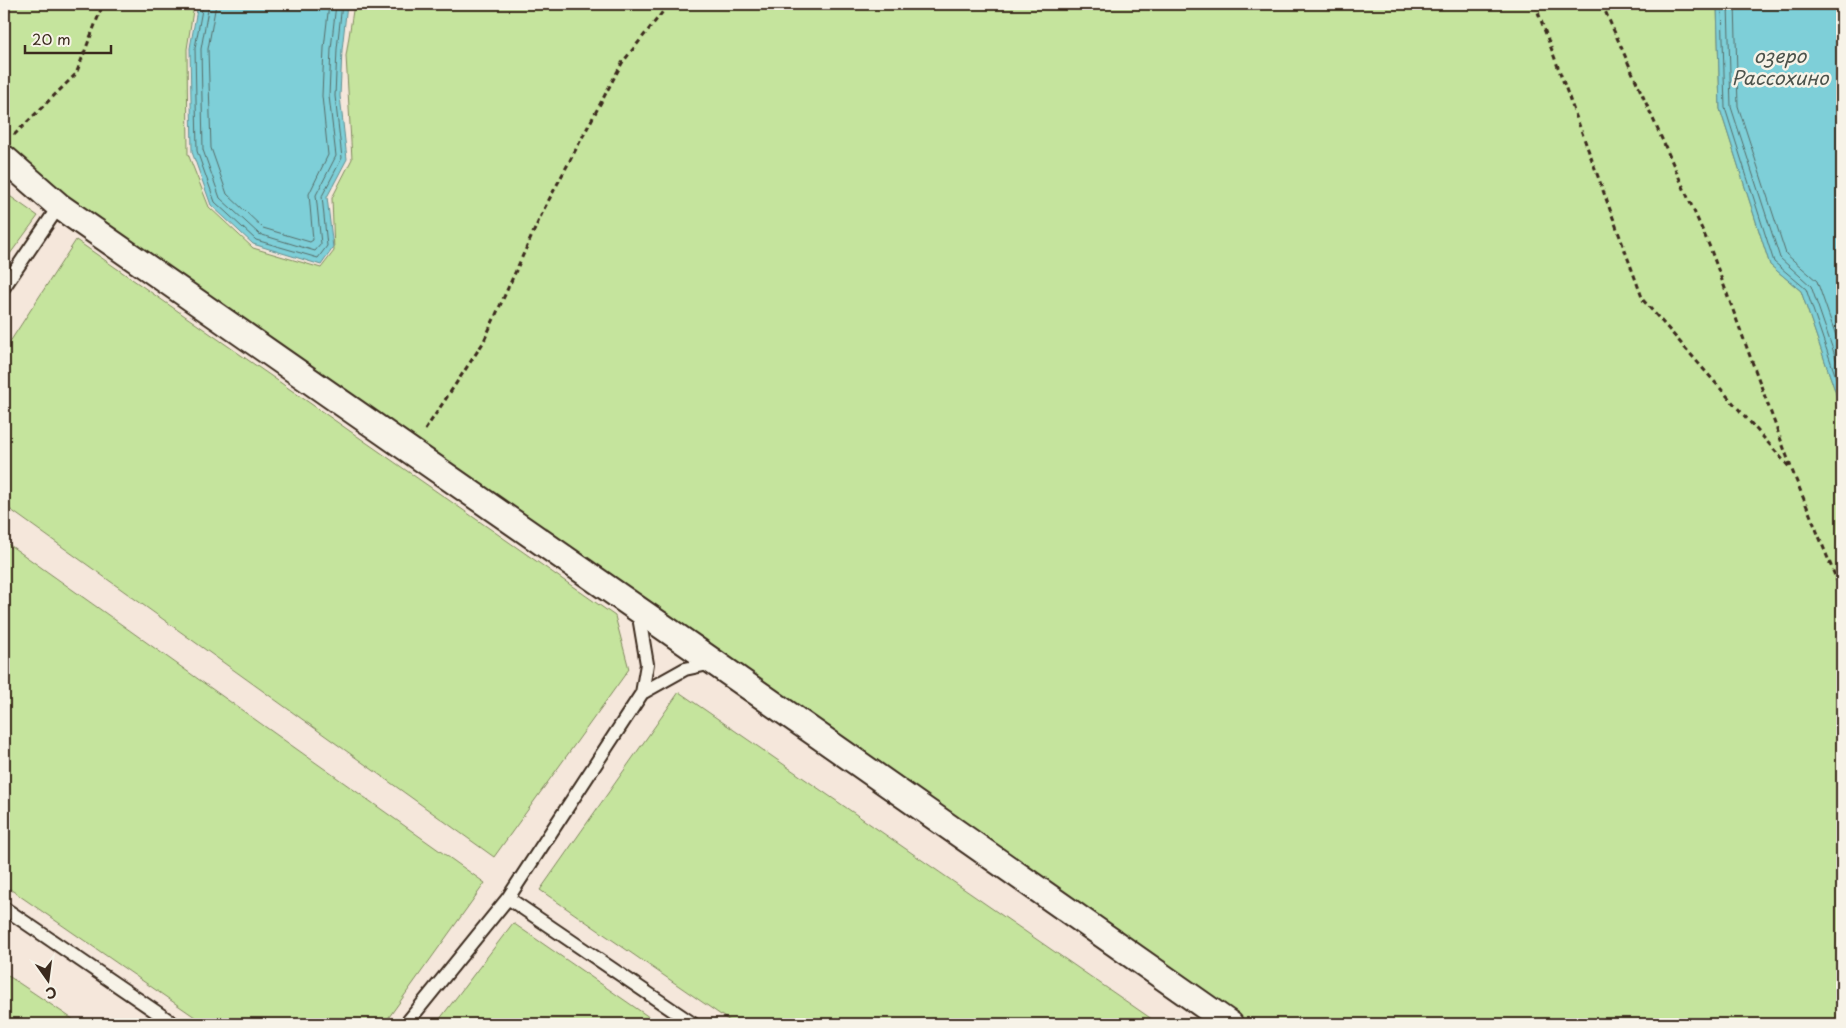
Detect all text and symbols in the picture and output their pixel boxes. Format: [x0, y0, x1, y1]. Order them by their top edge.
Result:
scale bar [25, 22, 111, 54]
text: 20 m [32, 27, 71, 50]
water label: озеро Рассохино [1731, 41, 1830, 91]
north arrow [22, 956, 72, 1006]
text: С [44, 982, 59, 1005]

